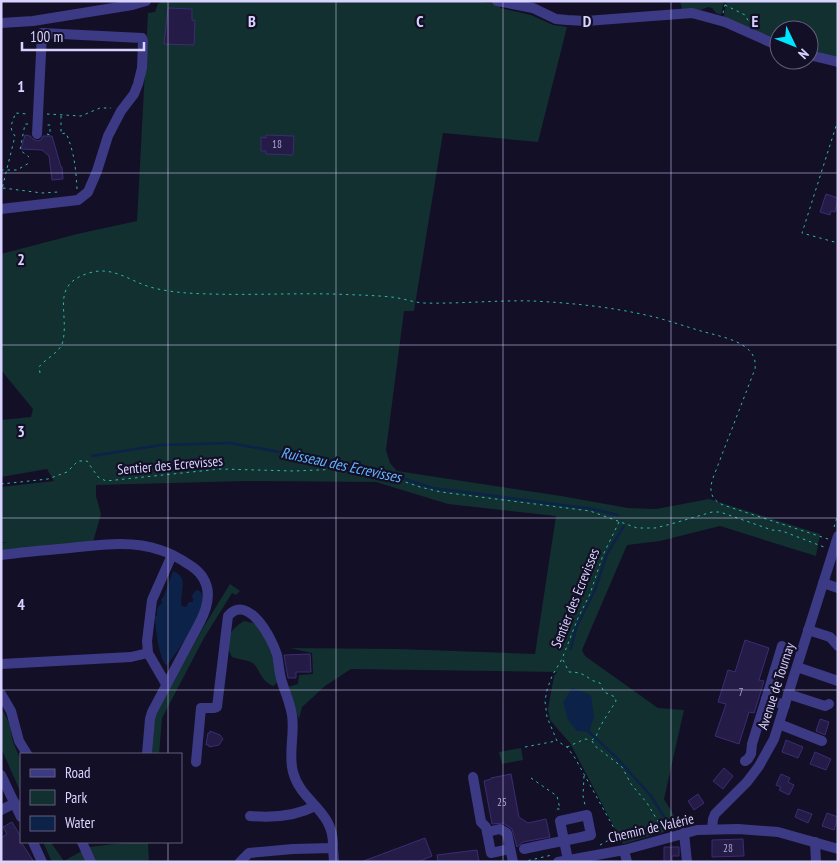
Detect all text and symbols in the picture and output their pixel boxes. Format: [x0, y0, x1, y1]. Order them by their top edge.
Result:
text: B [248, 11, 256, 31]
text: C [416, 11, 424, 31]
text: D [583, 11, 592, 31]
text: E [752, 11, 759, 31]
scale bar [22, 20, 145, 52]
north arrow [769, 20, 819, 70]
text: 100 m [30, 27, 63, 46]
text: N [794, 45, 813, 63]
text: 1 [17, 76, 25, 96]
house number: 18 [272, 137, 282, 151]
text: 2 [17, 249, 25, 269]
text: 3 [17, 421, 25, 441]
water label: Ruisseau des Ecrevisses [279, 443, 405, 487]
street label: Sentier des Ecrevisses [117, 451, 224, 479]
street label: Sentier des Ecrevisses [547, 545, 603, 650]
text: 4 [17, 594, 25, 614]
street label: Avenue de Tournay [753, 639, 799, 732]
house number: 7 [739, 685, 744, 699]
legend [20, 753, 182, 843]
text: Road [65, 763, 91, 782]
text: Park [65, 788, 87, 807]
house number: 25 [497, 795, 507, 809]
street label: Chemin de Valérie [606, 809, 696, 847]
text: Water [65, 813, 96, 832]
house number: 28 [723, 841, 733, 855]

